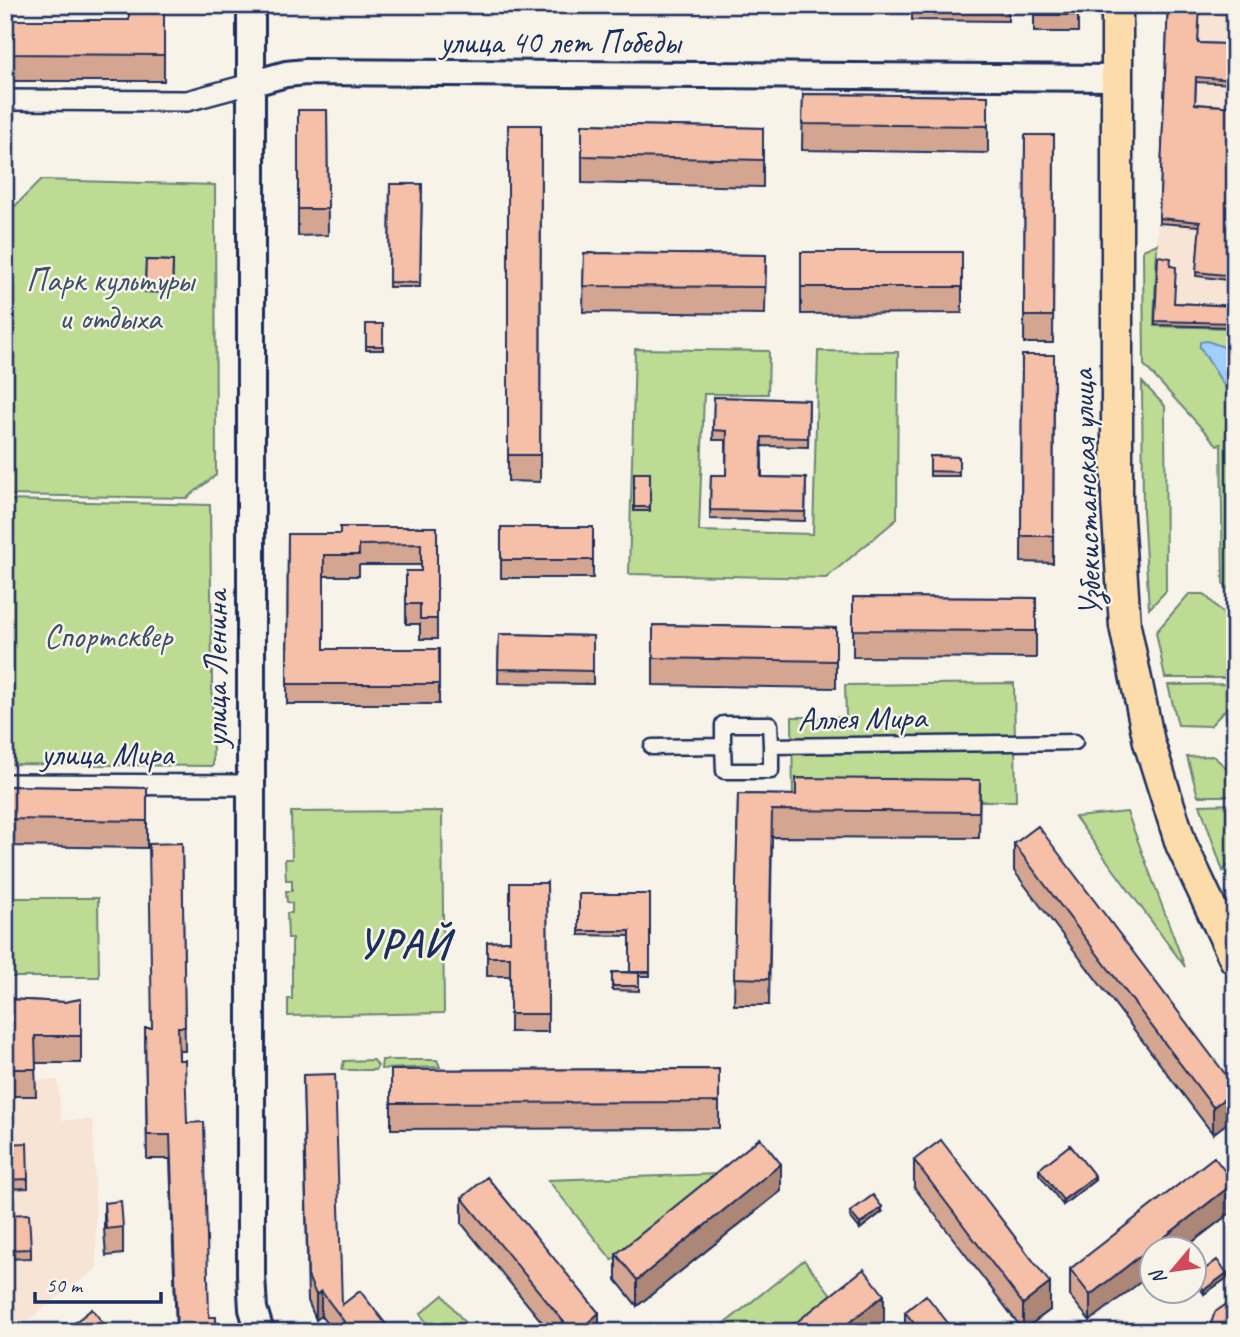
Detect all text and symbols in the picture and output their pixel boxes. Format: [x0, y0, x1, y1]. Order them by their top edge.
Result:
street label: улица 40 лет Победы [438, 21, 683, 63]
park label: Парк культуры и отдыха [26, 259, 197, 339]
street label: Узбекистанская улица [1061, 367, 1111, 617]
street label: улица Ленина [195, 588, 237, 749]
park label: Спортсквер [44, 615, 174, 657]
street label: Аллея Мира [797, 696, 929, 740]
street label: улица Мира [39, 733, 175, 775]
district label: УРАЙ [357, 919, 455, 969]
north arrow [1138, 1236, 1208, 1306]
scale bar [35, 1260, 161, 1304]
text: N [1144, 1264, 1172, 1289]
text: 50 m [46, 1272, 84, 1298]

